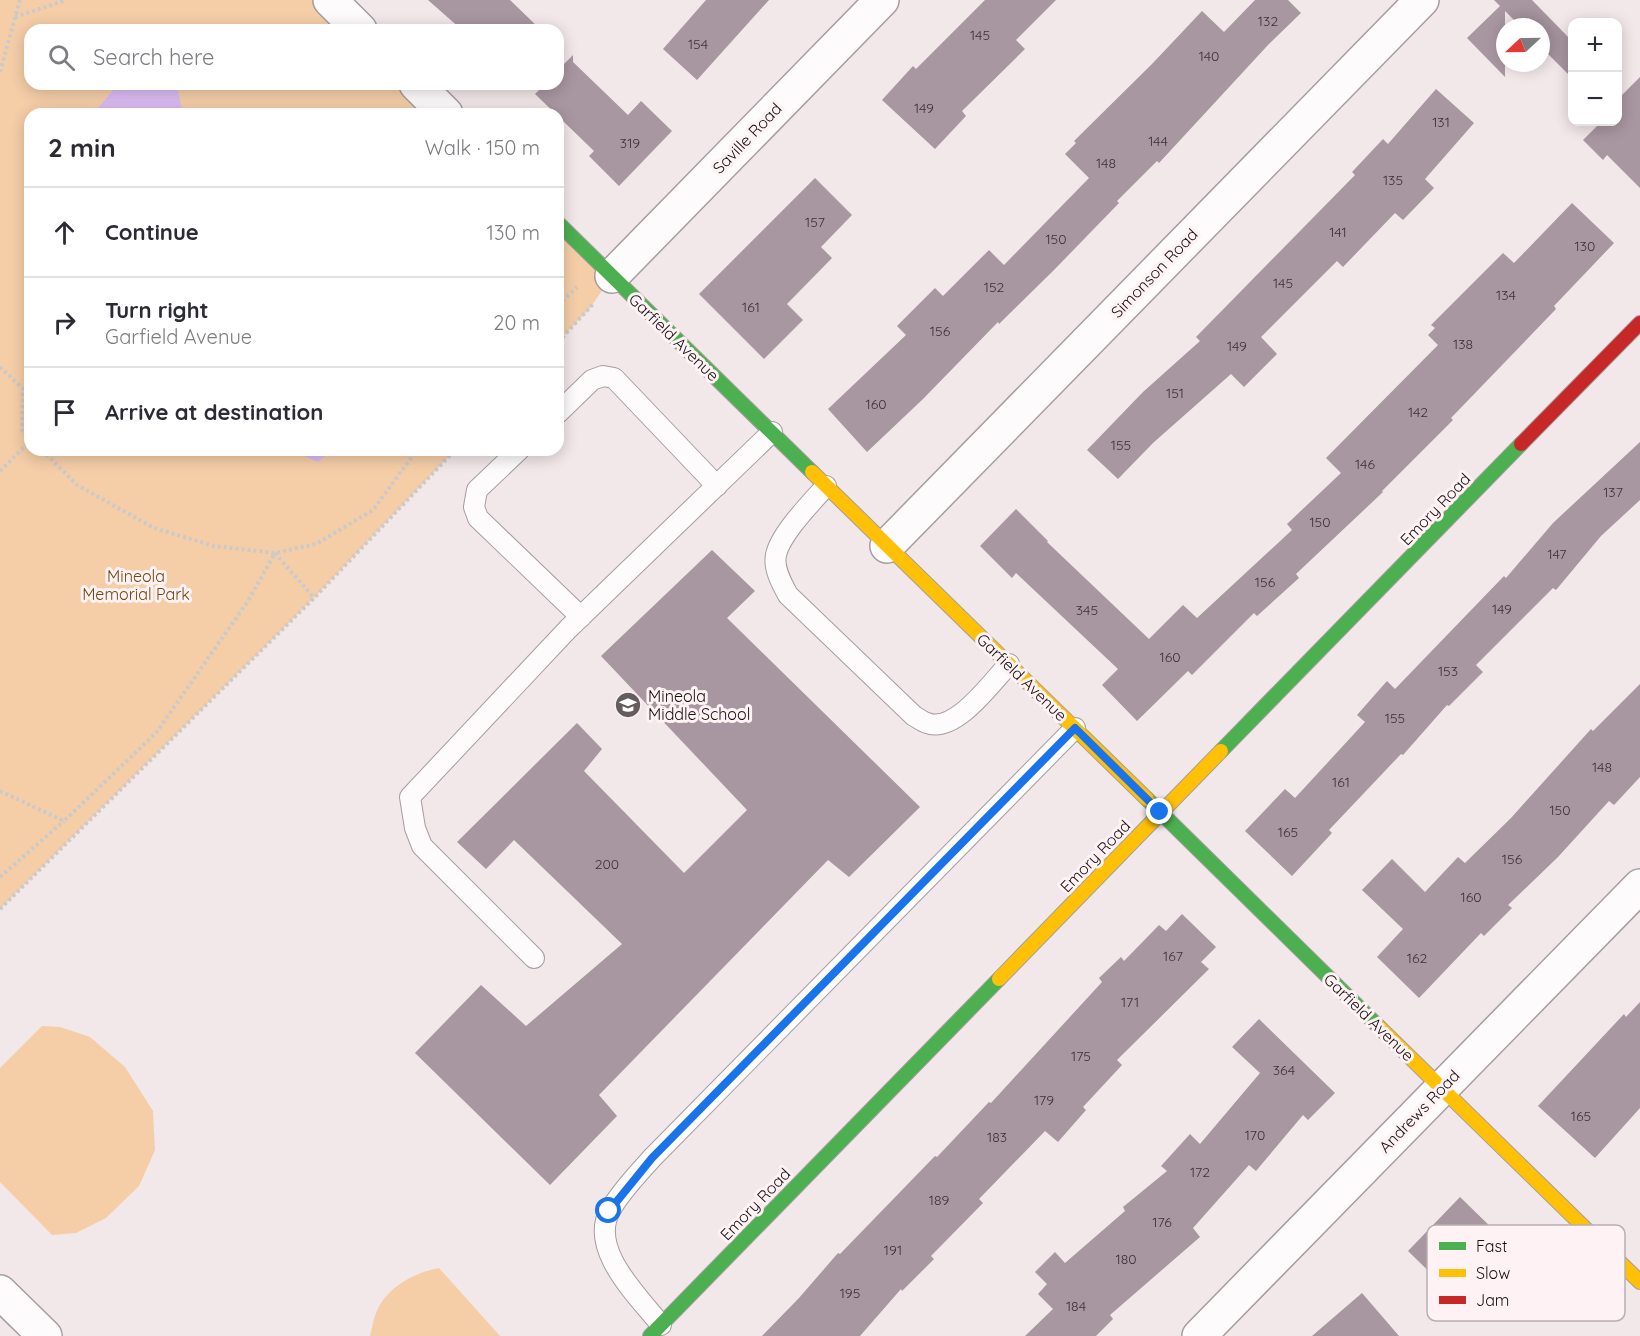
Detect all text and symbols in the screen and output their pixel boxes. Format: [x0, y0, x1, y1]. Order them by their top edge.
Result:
house number: 132 [1258, 12, 1278, 30]
north arrow [1496, 18, 1550, 72]
map controls [1568, 18, 1622, 126]
button: + [1568, 18, 1622, 72]
search box [24, 24, 564, 90]
house number: 145 [970, 26, 990, 44]
house number: 154 [688, 35, 708, 53]
icon: search [45, 41, 78, 74]
text: Search here [93, 43, 214, 71]
house number: 140 [1199, 47, 1219, 65]
button: − [1568, 72, 1622, 126]
street label: Saville Road [708, 98, 786, 178]
house number: 149 [914, 99, 934, 117]
house number: 131 [1432, 113, 1450, 131]
text: 2 min [48, 131, 116, 164]
house number: 144 [1148, 132, 1168, 150]
house number: 319 [620, 134, 640, 152]
text: Walk · 150 m [425, 135, 540, 160]
house number: 148 [1096, 154, 1116, 172]
house number: 135 [1383, 171, 1403, 189]
house number: 157 [805, 213, 825, 231]
icon: ahead [48, 216, 81, 249]
text: Continue [105, 218, 199, 246]
text: 130 m [487, 220, 540, 245]
house number: 141 [1329, 223, 1347, 241]
street label: Simonson Road [1106, 224, 1202, 322]
house number: 150 [1045, 230, 1067, 248]
house number: 130 [1575, 237, 1595, 255]
house number: 145 [1273, 274, 1293, 292]
house number: 152 [984, 278, 1005, 296]
house number: 134 [1496, 286, 1516, 304]
street label: Garfield Avenue [625, 289, 723, 385]
text: Turn right [105, 296, 209, 324]
house number: 161 [742, 298, 760, 316]
icon: right [48, 306, 81, 339]
text: 20 m [493, 310, 540, 335]
house number: 156 [930, 322, 951, 340]
text: Garfield Avenue [105, 324, 252, 349]
house number: 138 [1453, 335, 1473, 353]
house number: 149 [1227, 337, 1247, 355]
house number: 151 [1166, 384, 1184, 402]
house number: 160 [865, 395, 887, 413]
icon: arrive [48, 396, 81, 429]
text: Arrive at destination [105, 398, 323, 426]
house number: 142 [1408, 403, 1428, 421]
house number: 155 [1111, 436, 1131, 454]
house number: 146 [1355, 455, 1375, 473]
street label: Emory Road [1396, 469, 1474, 549]
house number: 137 [1603, 483, 1623, 501]
house number: 150 [1309, 513, 1331, 531]
house number: 147 [1547, 545, 1567, 563]
park label: Mineola Memorial Park [82, 566, 190, 604]
house number: 156 [1255, 573, 1276, 591]
house number: 149 [1492, 600, 1512, 618]
house number: 345 [1076, 601, 1098, 619]
street label: Garfield Avenue [973, 629, 1071, 725]
house number: 160 [1159, 648, 1181, 666]
house number: 153 [1438, 662, 1458, 680]
place label: Mineola Middle School [648, 686, 750, 724]
school or university icon: Mineola Middle School [613, 690, 643, 720]
house number: 155 [1385, 709, 1405, 727]
house number: 148 [1592, 758, 1612, 776]
house number: 161 [1332, 773, 1350, 791]
route end [1146, 798, 1172, 824]
house number: 150 [1549, 801, 1571, 819]
street label: Emory Road [1056, 816, 1134, 896]
house number: 165 [1278, 823, 1298, 841]
house number: 156 [1502, 850, 1523, 868]
house number: 200 [595, 855, 619, 873]
house number: 160 [1460, 888, 1482, 906]
house number: 167 [1163, 947, 1183, 965]
house number: 162 [1407, 949, 1427, 967]
street label: Garfield Avenue [1320, 969, 1418, 1065]
house number: 171 [1121, 993, 1139, 1011]
house number: 175 [1071, 1047, 1091, 1065]
house number: 364 [1273, 1061, 1295, 1079]
street label: Andrews Road [1374, 1065, 1464, 1157]
house number: 179 [1034, 1091, 1054, 1109]
house number: 165 [1571, 1107, 1591, 1125]
house number: 170 [1245, 1126, 1265, 1144]
house number: 183 [987, 1128, 1007, 1146]
house number: 172 [1190, 1163, 1210, 1181]
street label: Emory Road [716, 1164, 794, 1244]
house number: 189 [929, 1191, 949, 1209]
route start [595, 1197, 621, 1223]
house number: 176 [1152, 1213, 1172, 1231]
legend [1427, 1225, 1625, 1321]
text: Fast [1476, 1236, 1507, 1256]
house number: 191 [884, 1241, 902, 1259]
house number: 180 [1115, 1250, 1137, 1268]
text: Slow [1476, 1263, 1510, 1283]
house number: 195 [840, 1284, 860, 1302]
text: Jam [1476, 1290, 1509, 1310]
house number: 184 [1066, 1297, 1086, 1315]

